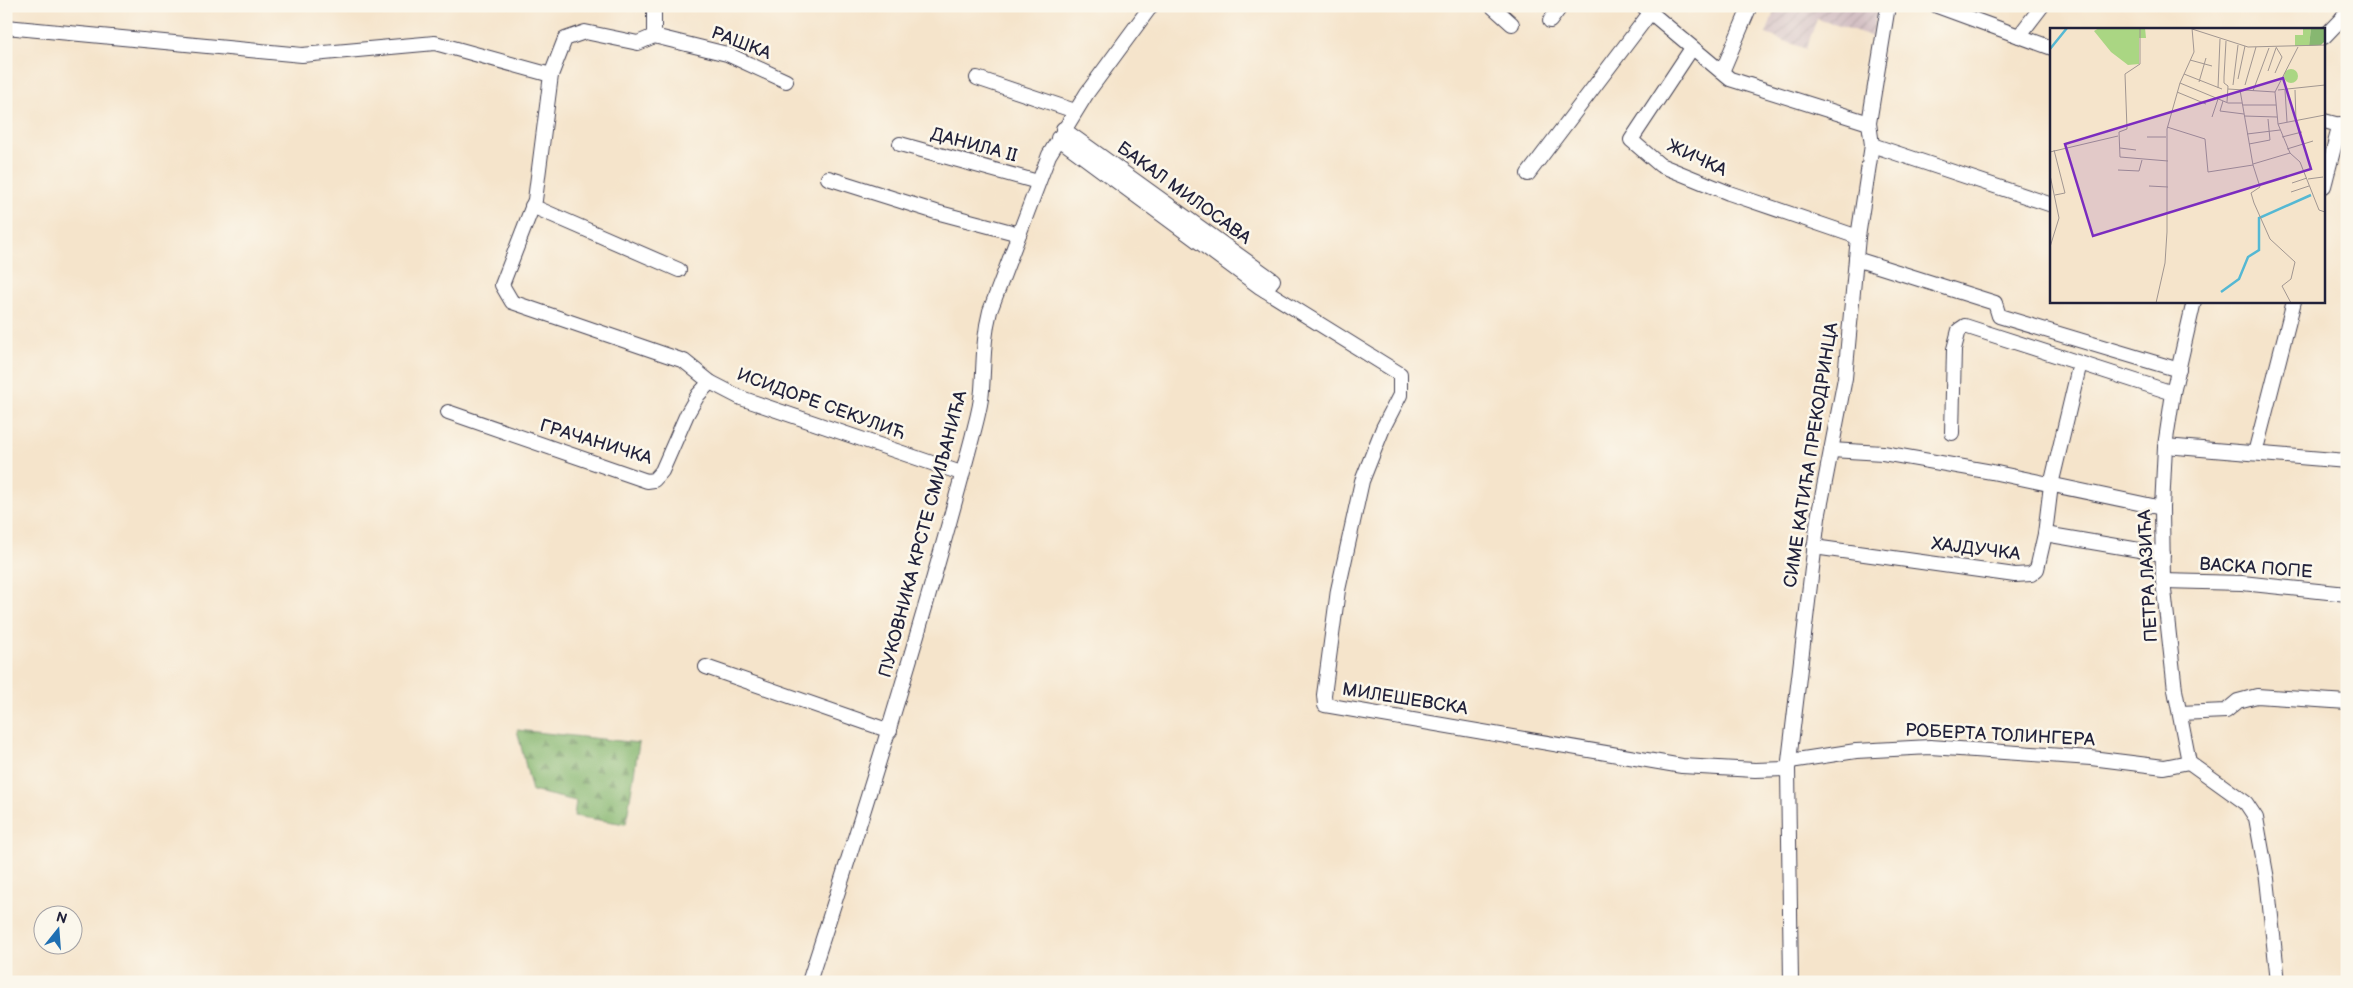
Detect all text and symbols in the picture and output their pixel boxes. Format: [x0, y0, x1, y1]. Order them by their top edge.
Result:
street label: РАШКА [708, 22, 774, 64]
inset map [2050, 28, 2326, 302]
street label: ДАНИЛА II [928, 123, 1020, 167]
street label: ЖИЧКА [1664, 135, 1730, 181]
street label: БАКАЛ МИЛОСАВА [1113, 137, 1255, 249]
street label: СИМЕ КАТИЋА ПРЕКОДРИНЦА [1780, 321, 1842, 589]
street label: ИСИДОРЕ СЕКУЛИЋ [734, 364, 908, 444]
street label: ПУКОВНИКА КРСТЕ СМИЉАНИЋА [875, 388, 971, 680]
street label: ГРАЧАНИЧКА [537, 415, 655, 469]
street label: ПЕТРА ЛАЗИЋА [2134, 509, 2162, 643]
street label: ХАЈДУЧКА [1930, 533, 2022, 565]
street label: ВАСКА ПОПЕ [2199, 554, 2313, 582]
street label: МИЛЕШЕВСКА [1341, 679, 1469, 719]
street label: РОБЕРТА ТОЛИНГЕРА [1904, 720, 2096, 750]
north arrow [32, 906, 82, 956]
text: N [54, 908, 69, 928]

